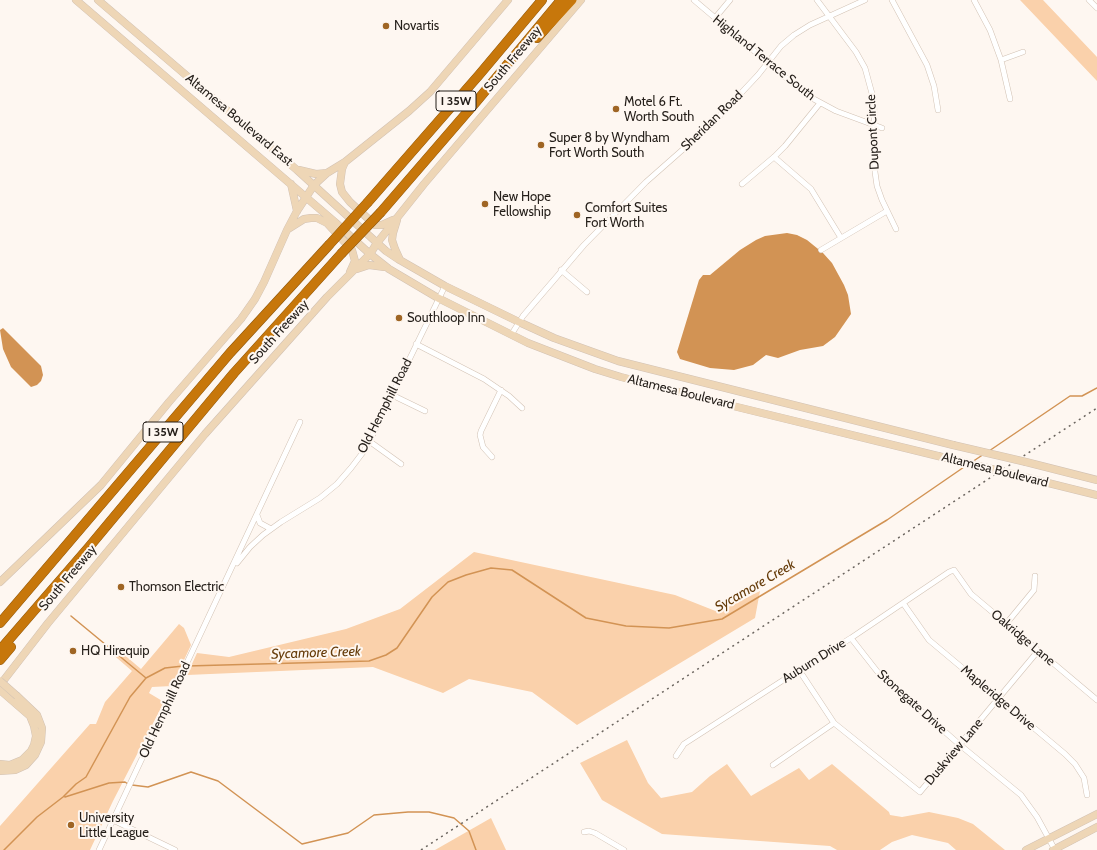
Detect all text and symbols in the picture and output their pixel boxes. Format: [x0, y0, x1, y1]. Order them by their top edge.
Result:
street label: Highland Terrace South [710, 12, 818, 104]
place label: Novartis [394, 18, 439, 34]
marker: Novartis [381, 21, 391, 31]
street label: South Freeway [481, 23, 545, 95]
street label: Altamesa Boulevard East [182, 71, 296, 169]
street label: Sheridan Road [678, 88, 746, 154]
road number: I 35W [436, 91, 476, 111]
place label: Motel 6 Ft. Worth South [624, 94, 694, 125]
street label: Dupont Circle [863, 94, 883, 170]
marker: Motel 6 Ft. Worth South [611, 104, 621, 114]
place label: Super 8 by Wyndham Fort Worth South [549, 130, 670, 161]
marker: Super 8 by Wyndham Fort Worth South [536, 140, 546, 150]
place label: New Hope Fellowship [493, 189, 551, 220]
marker: New Hope Fellowship [480, 199, 490, 209]
place label: Comfort Suites Fort Worth [585, 200, 667, 231]
marker: Comfort Suites Fort Worth [572, 210, 582, 220]
street label: South Freeway [246, 297, 312, 367]
place label: Southloop Inn [407, 310, 485, 326]
marker: Southloop Inn [394, 313, 404, 323]
street label: Old Hemphill Road [354, 356, 416, 456]
street label: Altamesa Boulevard [626, 371, 736, 413]
road number: I 35W [143, 422, 183, 442]
street label: Altamesa Boulevard [940, 449, 1050, 491]
street label: South Freeway [36, 542, 100, 614]
water label: Sycamore Creek [712, 556, 798, 616]
place label: Thomson Electric [129, 579, 224, 595]
marker: Thomson Electric [116, 582, 126, 592]
street label: Oakridge Lane [988, 607, 1058, 669]
street label: Auburn Drive [779, 635, 849, 687]
place label: HQ Hirequip [81, 643, 150, 659]
water label: Sycamore Creek [271, 643, 361, 663]
marker: HQ Hirequip [68, 646, 78, 656]
street label: Old Hemphill Road [136, 659, 194, 761]
street label: Mapleridge Drive [957, 662, 1039, 734]
street label: Stonegate Drive [874, 667, 950, 737]
street label: Duskview Lane [922, 715, 986, 789]
place label: University Little League [79, 810, 149, 841]
marker: University Little League [66, 820, 76, 830]

